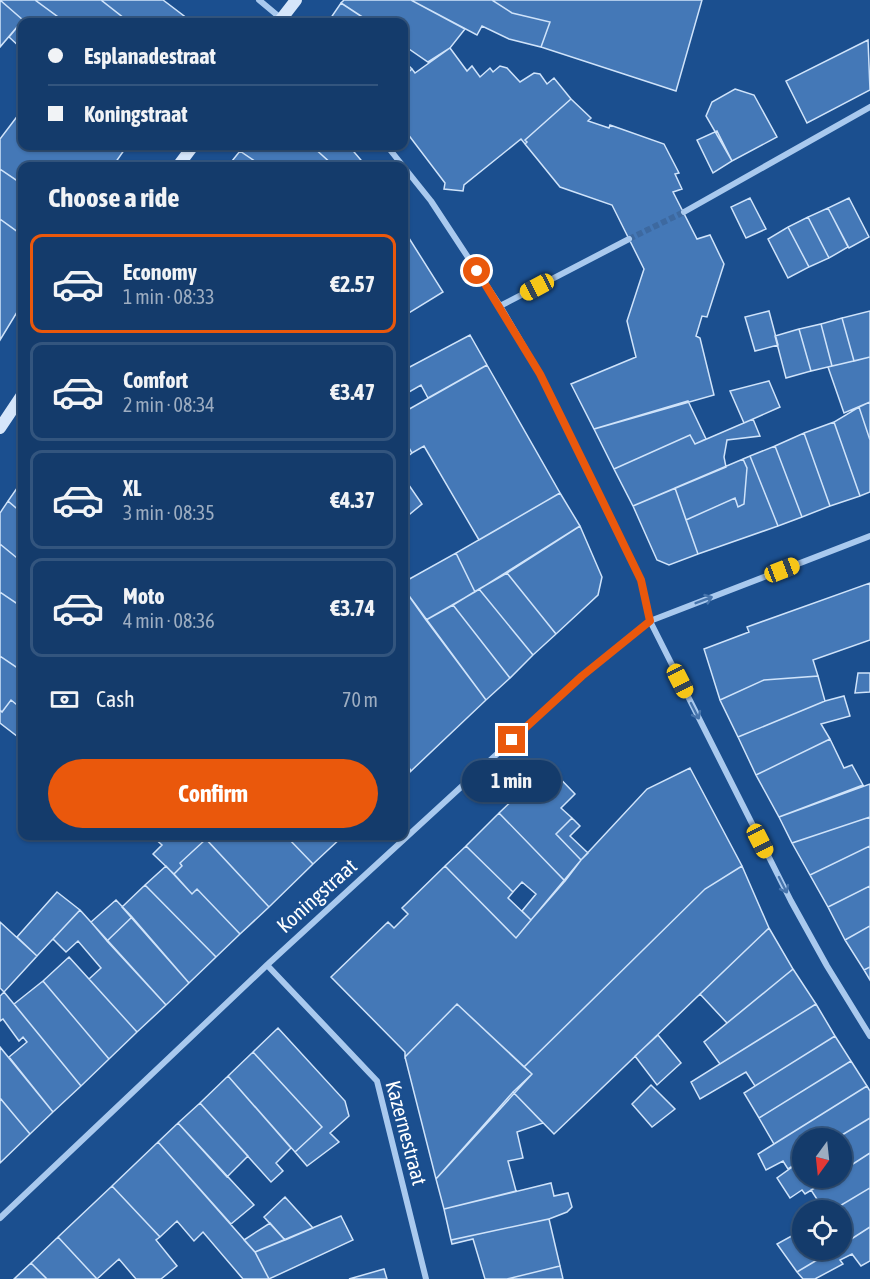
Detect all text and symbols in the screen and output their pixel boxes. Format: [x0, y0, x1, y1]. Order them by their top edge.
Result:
text: Esplanadestraat [84, 43, 216, 69]
text: Koningstraat [84, 101, 188, 127]
text: Choose a ride [48, 182, 180, 213]
icon: car [51, 257, 105, 311]
route start [463, 257, 490, 284]
text: Economy [123, 259, 197, 285]
text: €2.57 [330, 271, 375, 297]
car [517, 271, 557, 303]
text: 1 min · 08:33 [123, 285, 215, 308]
icon: car [51, 365, 105, 419]
text: Comfort [123, 367, 188, 393]
text: €3.47 [330, 379, 375, 405]
text: 2 min · 08:34 [123, 393, 215, 416]
icon: car [51, 473, 105, 527]
text: XL [123, 475, 141, 501]
text: €4.37 [330, 487, 375, 513]
text: 3 min · 08:35 [123, 501, 215, 524]
car [762, 555, 802, 585]
icon: car [51, 581, 105, 635]
text: Moto [123, 583, 165, 609]
one-way arrow [694, 594, 713, 605]
text: €3.74 [330, 595, 375, 621]
text: 4 min · 08:36 [123, 609, 215, 632]
car [664, 661, 696, 701]
icon: cash [48, 683, 81, 716]
text: Cash [96, 686, 135, 712]
text: 70 m [342, 688, 378, 711]
one-way arrow [689, 702, 701, 719]
route end [498, 726, 525, 753]
button: Confirm [48, 759, 378, 828]
callout: 1 min [462, 761, 562, 803]
text: 1 min [491, 769, 532, 792]
car [744, 821, 776, 861]
street label: Koningstraat [272, 853, 361, 937]
one-way arrow [777, 876, 789, 894]
street label: Kazernestraat [381, 1078, 432, 1188]
north arrow [792, 1128, 852, 1188]
map controls [792, 1128, 852, 1260]
button: locate [792, 1200, 852, 1260]

